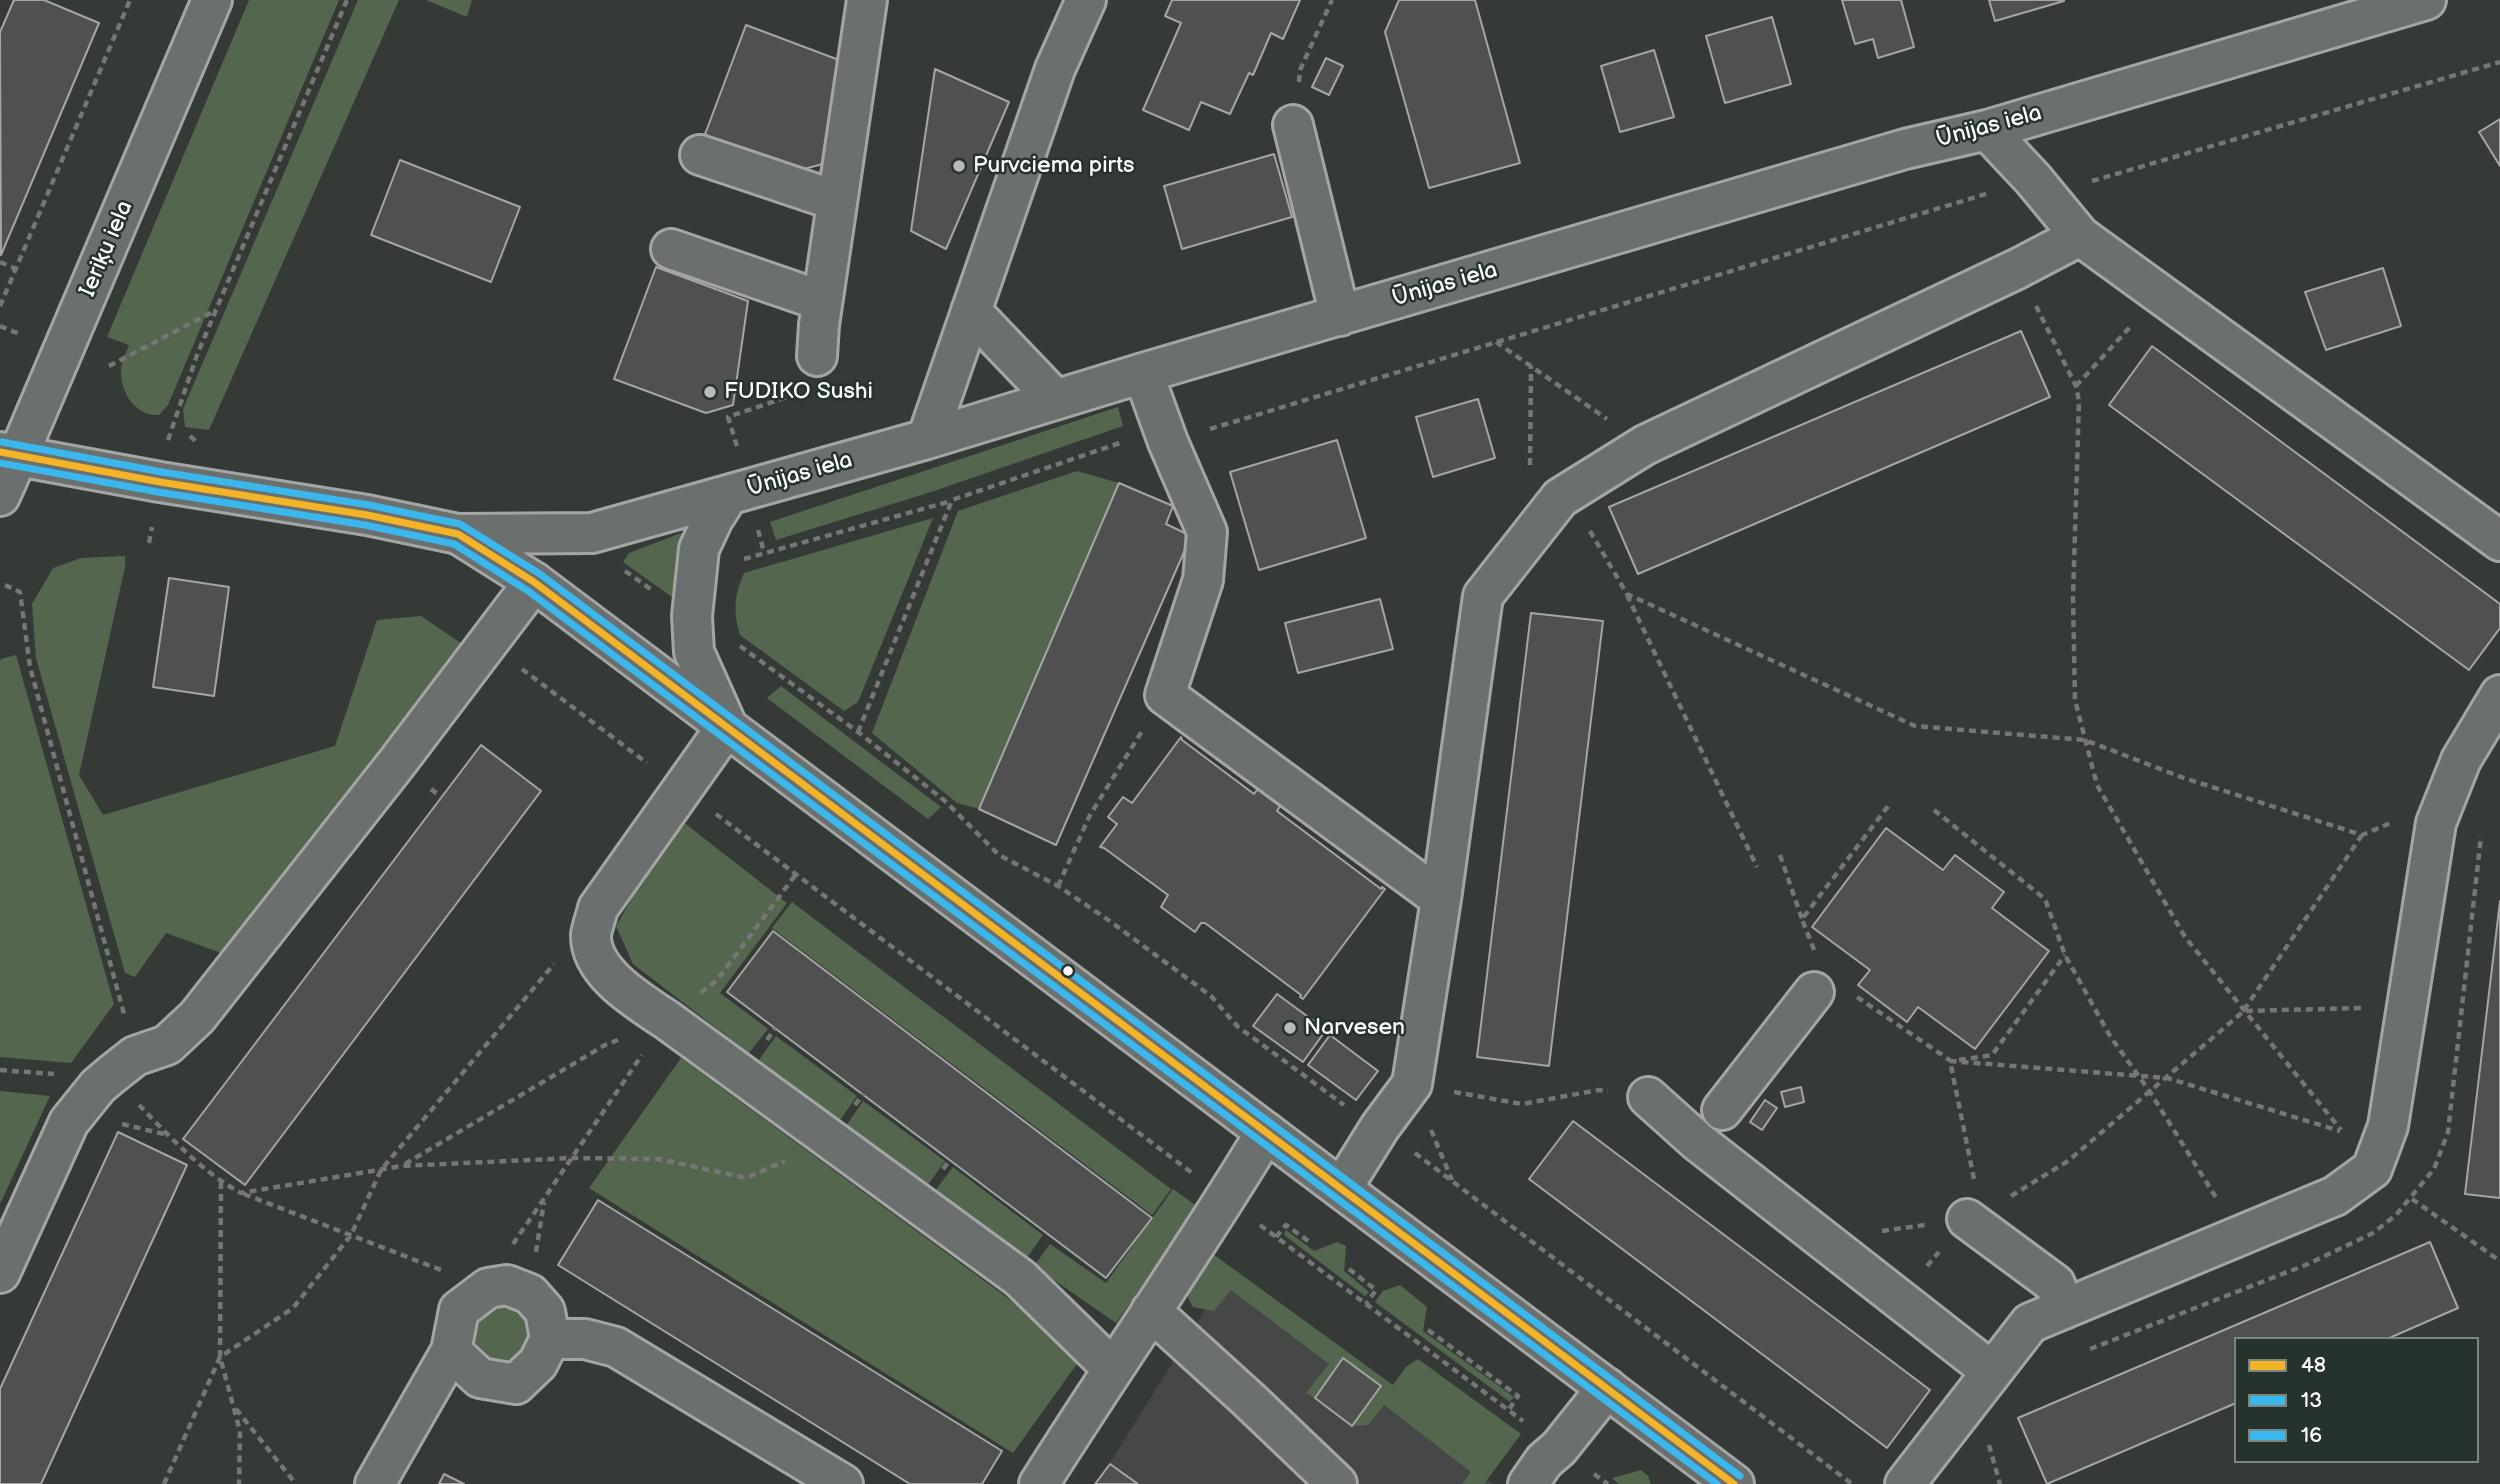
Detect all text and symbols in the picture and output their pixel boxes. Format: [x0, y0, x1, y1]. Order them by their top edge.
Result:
street label: Ūnijas iela [1933, 100, 2045, 154]
place label: Purvciema pirts [973, 152, 1134, 180]
marker: Purvciema pirts [951, 158, 967, 174]
street label: Ieriķu iela [75, 197, 139, 301]
street label: Ūnijas iela [1389, 257, 1501, 313]
place label: FUDIKO Sushi [724, 378, 873, 406]
marker: FUDIKO Sushi [702, 384, 718, 400]
street label: Ūnijas iela [744, 447, 856, 503]
unlabelled marker [1061, 964, 1075, 978]
place label: Narvesen [1304, 1014, 1405, 1042]
marker: Narvesen [1282, 1020, 1298, 1036]
legend [2234, 1337, 2479, 1463]
text: 48 [2301, 1353, 2326, 1378]
text: 13 [2301, 1388, 2322, 1413]
text: 16 [2301, 1423, 2322, 1448]

